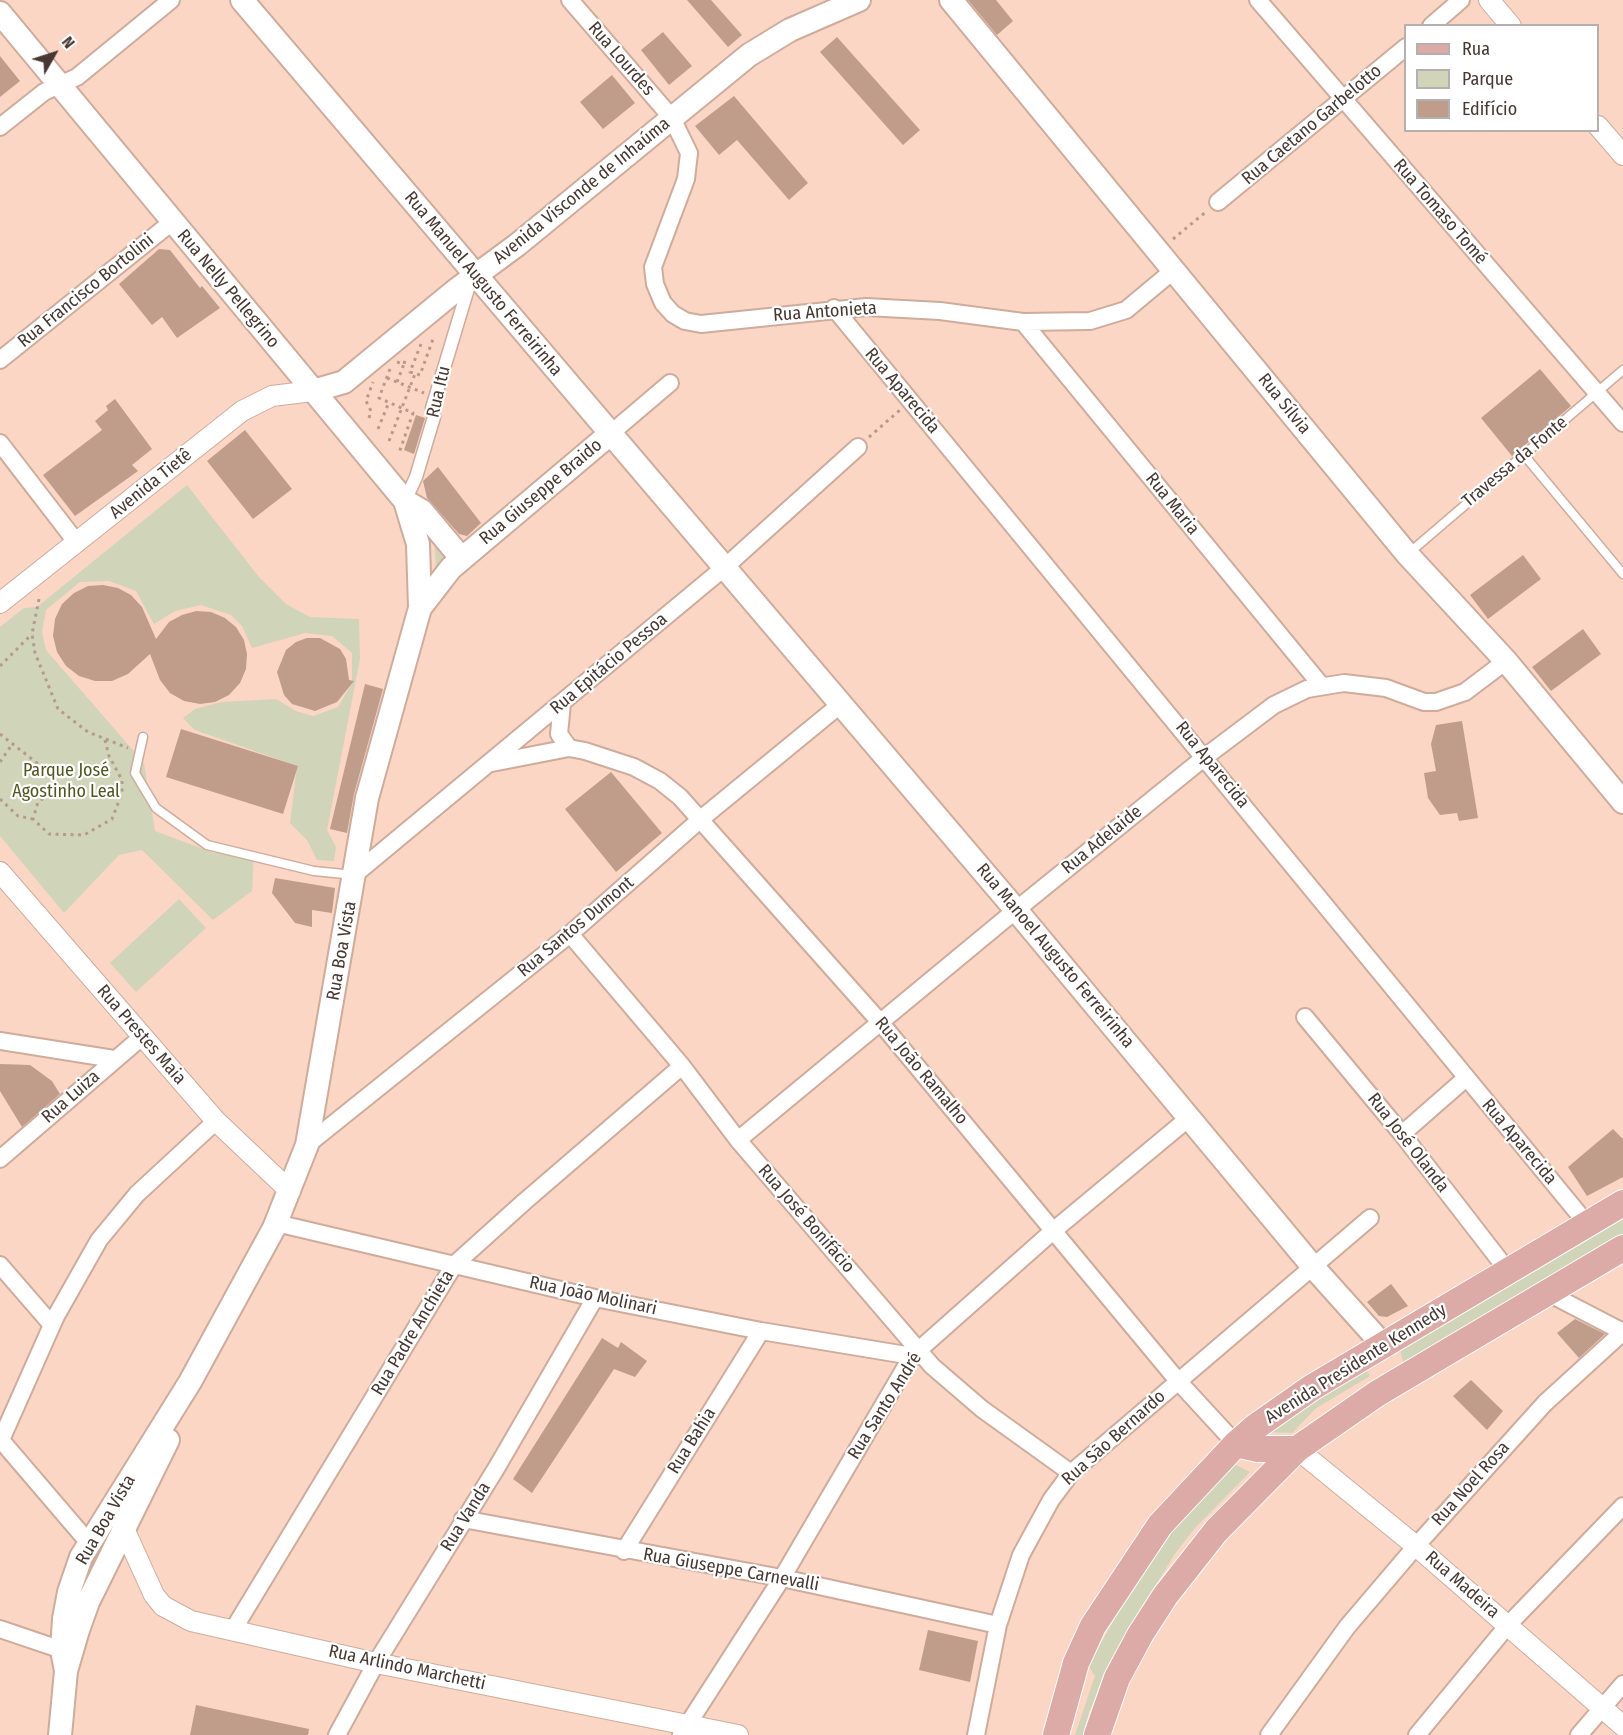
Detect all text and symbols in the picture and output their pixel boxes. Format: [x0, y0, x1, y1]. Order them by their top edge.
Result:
street label: Rua Lourdes [583, 18, 659, 100]
north arrow [24, 24, 84, 84]
legend [1404, 24, 1599, 132]
text: N [58, 33, 79, 52]
text: Rua [1462, 38, 1490, 60]
street label: Rua Caetano Garbelotto [1238, 60, 1386, 190]
text: Parque [1462, 68, 1513, 90]
text: Edifício [1462, 98, 1517, 120]
street label: Avenida Visconde de Inhaúma [489, 113, 675, 269]
street label: Rua Tomaso Tomé [1388, 155, 1492, 269]
street label: Rua Manuel Augusto Ferreirinha [399, 187, 567, 381]
street label: Rua Nelly Pellegrino [172, 225, 284, 353]
street label: Rua Francisco Bortolini [14, 230, 158, 352]
street label: Rua Antonieta [772, 298, 878, 326]
street label: Rua Aparecida [860, 344, 944, 438]
street label: Rua Itu [423, 364, 455, 420]
street label: Rua Sílvia [1253, 369, 1315, 439]
street label: Travessa da Fonte [1458, 412, 1572, 512]
street label: Rua Giuseppe Braido [475, 434, 607, 550]
street label: Avenida Tietê [106, 444, 196, 524]
street label: Rua Maria [1140, 469, 1204, 539]
street label: Rua Epitácio Pessoa [546, 609, 672, 719]
street label: Rua Aparecida [1170, 717, 1254, 813]
park label: Parque José Agostinho Leal [12, 760, 120, 802]
street label: Rua Adelaide [1058, 801, 1146, 879]
street label: Rua Manoel Augusto Ferreirinha [971, 859, 1139, 1053]
street label: Rua Santos Dumont [513, 872, 639, 982]
street label: Rua Boa Vista [323, 900, 361, 1002]
street label: Rua Prestes Maia [92, 981, 190, 1089]
street label: Rua João Ramalho [870, 1013, 972, 1129]
street label: Rua Luiza [38, 1066, 104, 1128]
street label: Rua José Olanda [1362, 1089, 1454, 1197]
street label: Rua Aparecida [1477, 1095, 1561, 1189]
street label: Rua José Bonifácio [753, 1160, 859, 1278]
street label: Rua Padre Anchieta [367, 1266, 459, 1400]
street label: Rua João Molinari [527, 1272, 659, 1320]
street label: Avenida Presidente Kennedy [1261, 1299, 1451, 1429]
street label: Rua Santo André [843, 1349, 927, 1463]
street label: Rua São Bernardo [1058, 1386, 1170, 1490]
street label: Rua Bahia [663, 1404, 721, 1478]
street label: Rua Noel Rosa [1428, 1437, 1514, 1531]
street label: Rua Boa Vista [72, 1471, 140, 1569]
street label: Rua Vanda [436, 1478, 496, 1556]
street label: Rua Giuseppe Carnevalli [641, 1544, 821, 1596]
street label: Rua Madeira [1420, 1547, 1504, 1623]
street label: Rua Arlindo Marchetti [327, 1641, 487, 1695]

